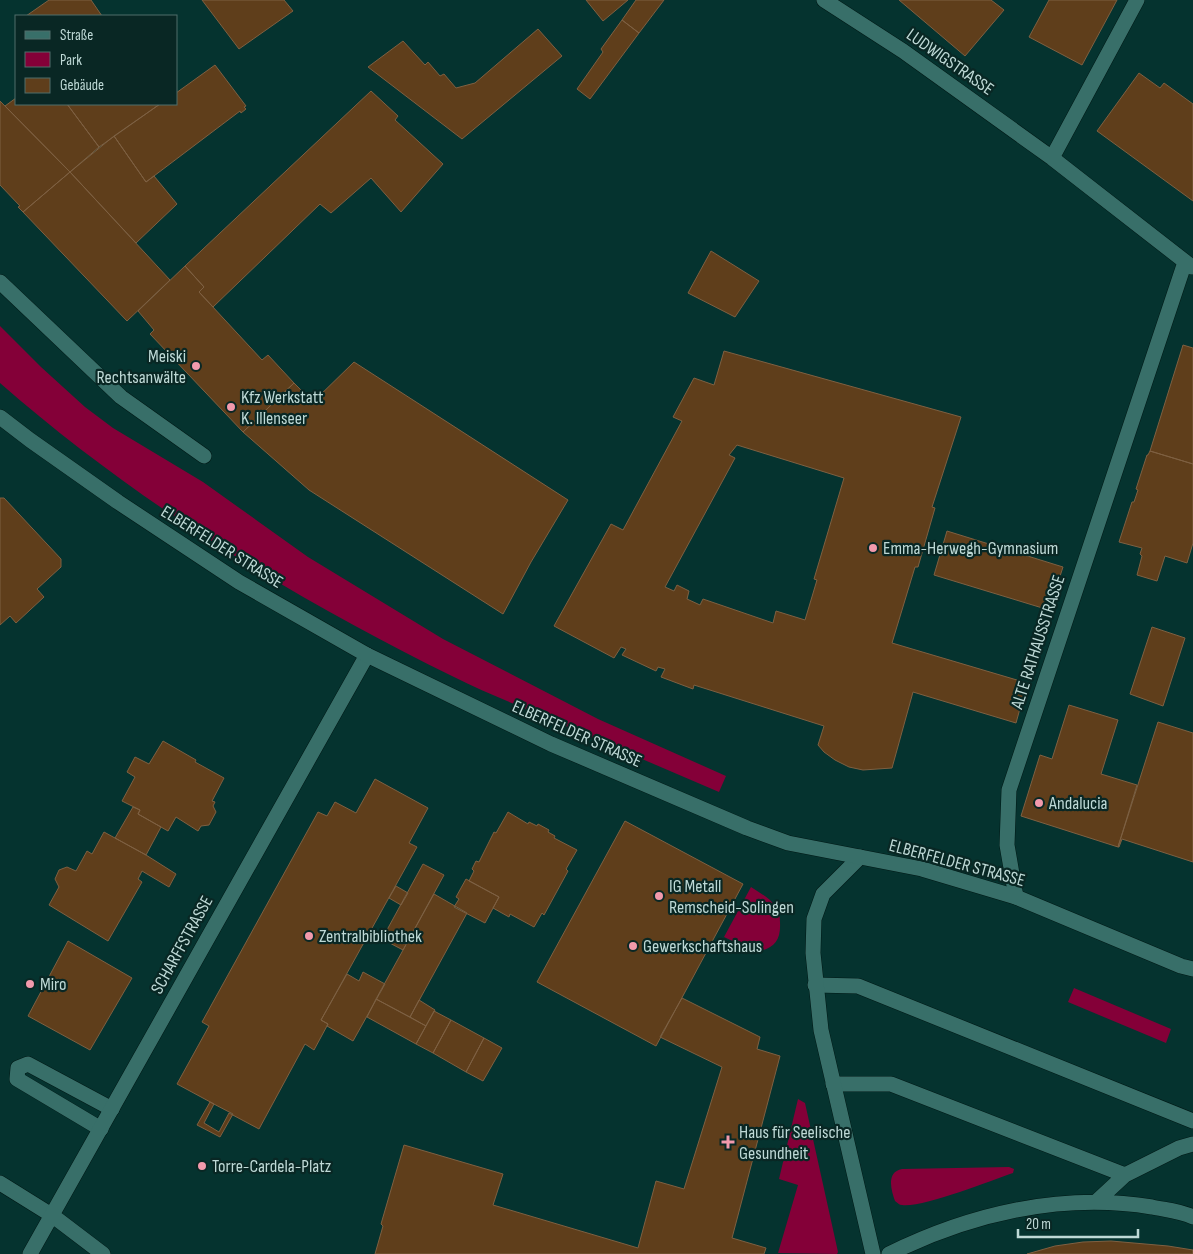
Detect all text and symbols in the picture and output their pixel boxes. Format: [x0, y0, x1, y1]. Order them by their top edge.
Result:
legend [15, 15, 178, 105]
street label: LUDWIGSTRASSE [902, 24, 998, 100]
text: Straße [60, 26, 93, 45]
text: Park [60, 51, 82, 70]
text: Gebäude [60, 76, 104, 95]
place label: Meiski Rechtsanwälte [97, 346, 186, 388]
marker: Meiski Rechtsanwälte [190, 360, 202, 372]
place label: Kfz Werkstatt K. Illenseer [241, 387, 324, 429]
marker: Kfz Werkstatt K. Illenseer [225, 401, 237, 413]
street label: ELBERFELDER STRASSE [157, 501, 287, 593]
place label: Emma-Herwegh-Gymnasium [883, 538, 1058, 559]
marker: Emma-Herwegh-Gymnasium [867, 542, 879, 554]
street label: ALTE RATHAUSSTRASSE [1006, 572, 1070, 713]
street label: ELBERFELDER STRASSE [509, 696, 645, 772]
place label: Andalucia [1048, 793, 1108, 814]
marker: Andalucia [1033, 797, 1045, 809]
street label: ELBERFELDER STRASSE [887, 835, 1027, 891]
place label: IG Metall Remscheid-Solingen [669, 876, 794, 918]
marker: IG Metall Remscheid-Solingen [653, 890, 665, 902]
street label: SCHARFFSTRASSE [146, 892, 218, 998]
place label: Zentralbibliothek [319, 926, 422, 947]
marker: Zentralbibliothek [303, 930, 315, 942]
place label: Gewerkschaftshaus [643, 936, 762, 957]
marker: Gewerkschaftshaus [627, 940, 639, 952]
place label: Miro [40, 974, 66, 995]
marker: Miro [24, 978, 36, 990]
place label: Haus für Seelische Gesundheit [739, 1122, 851, 1164]
marker: Haus für Seelische Gesundheit [721, 1135, 735, 1149]
place label: Torre-Cardela-Platz [212, 1156, 332, 1177]
marker: Torre-Cardela-Platz [196, 1160, 208, 1172]
scale bar [1018, 1206, 1138, 1238]
text: 20 m [1026, 1215, 1051, 1234]

